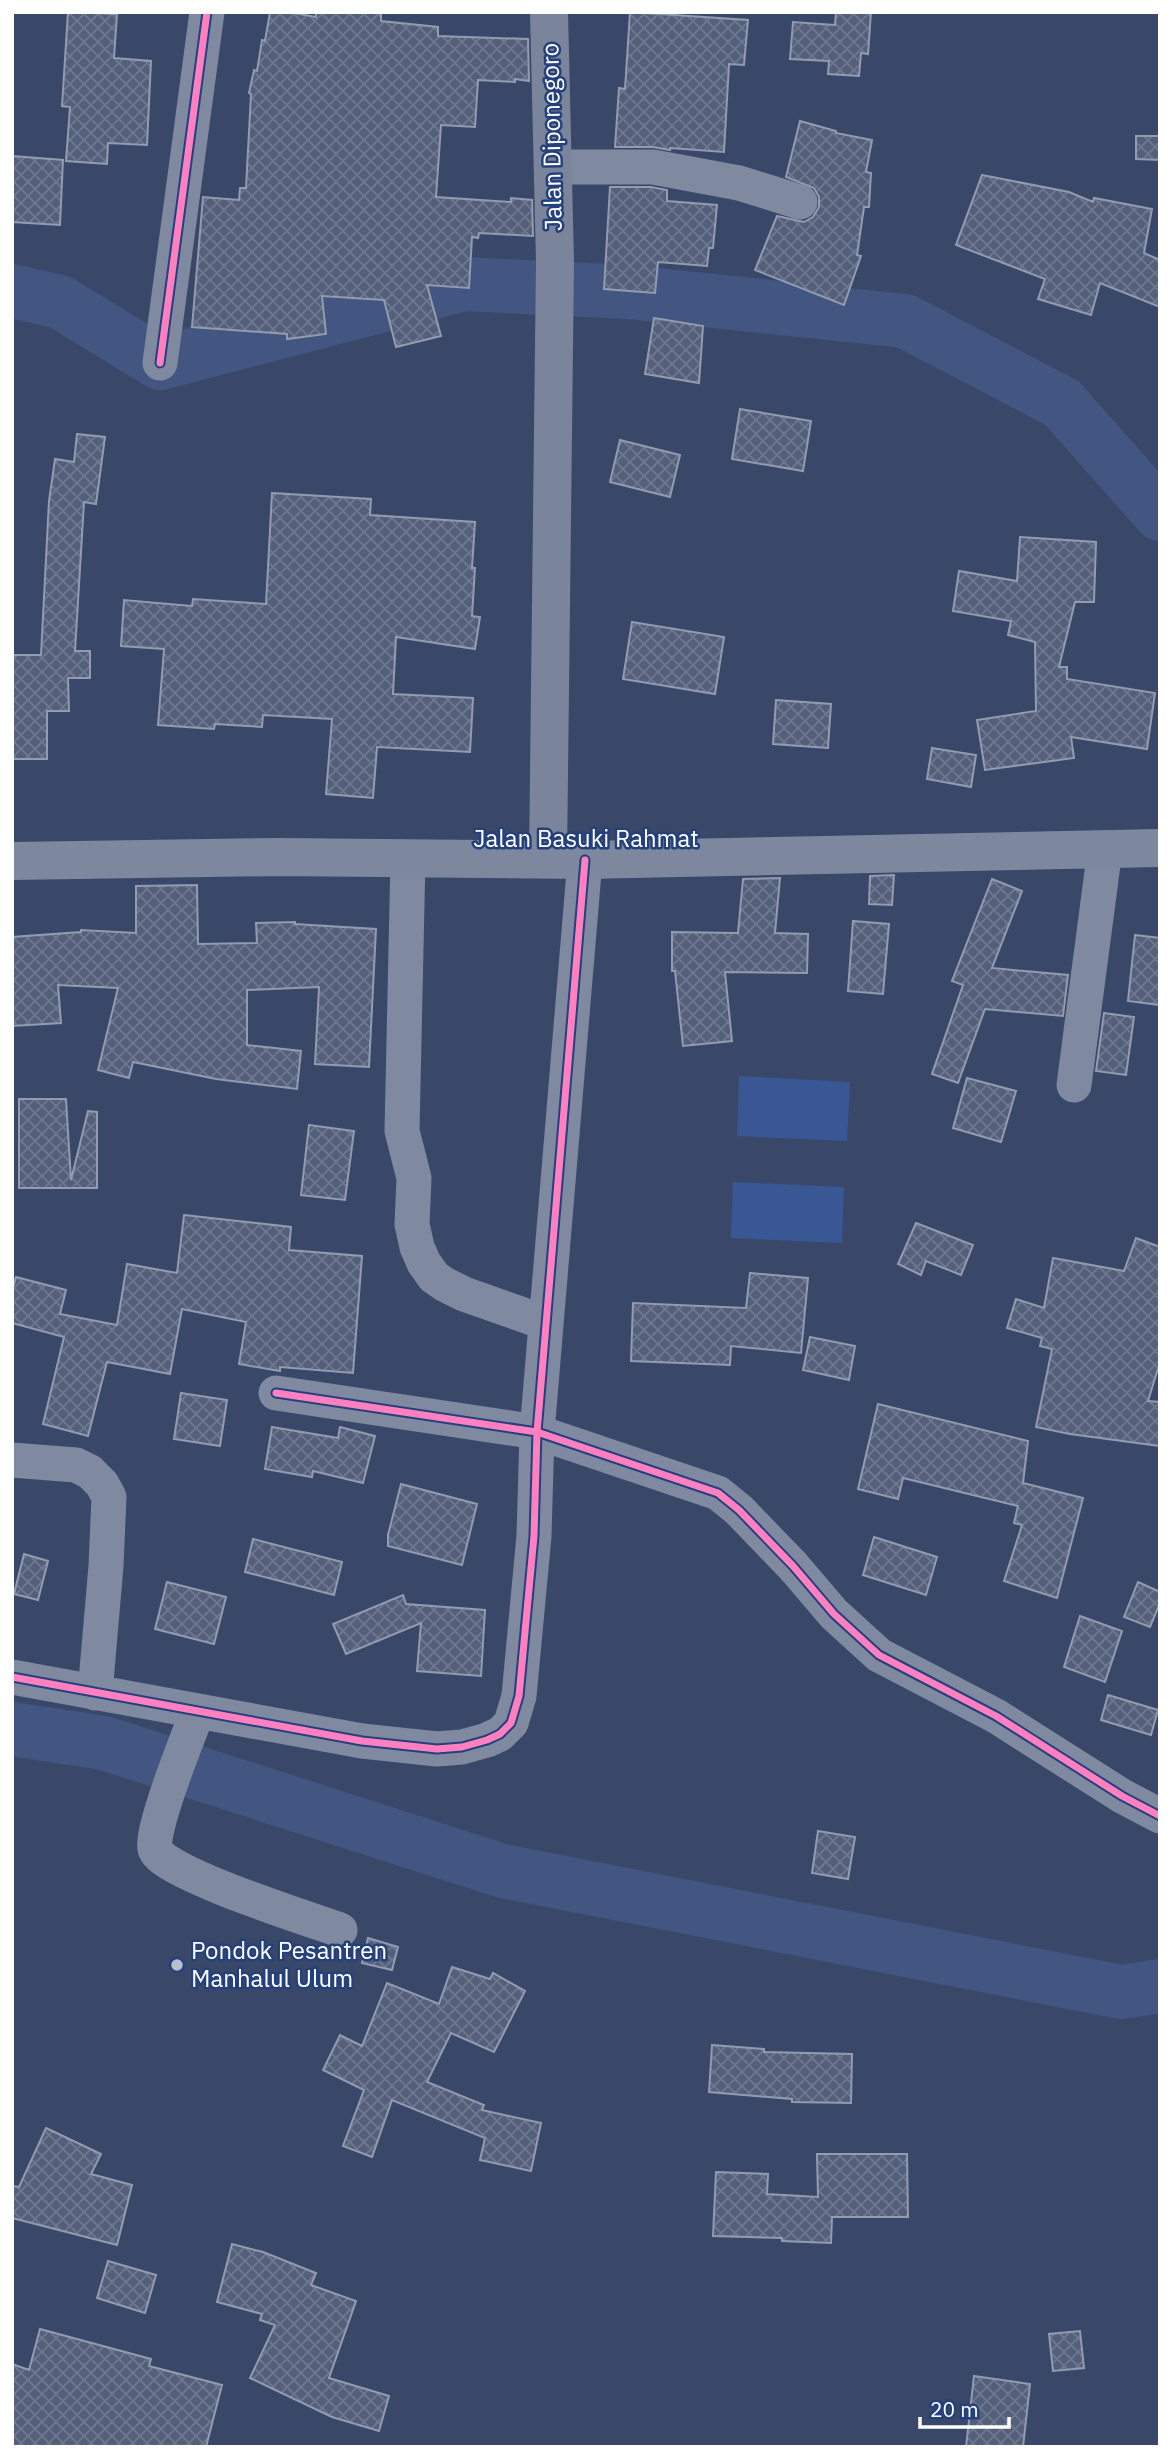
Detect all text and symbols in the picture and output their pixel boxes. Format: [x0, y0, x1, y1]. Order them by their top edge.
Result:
street label: Jalan Diponegoro [533, 43, 569, 231]
street label: Jalan Basuki Rahmat [473, 822, 699, 854]
place label: Pondok Pesantren Manhalul Ulum [191, 1934, 387, 1994]
marker: Pondok Pesantren Manhalul Ulum [169, 1957, 185, 1973]
scale bar [920, 2386, 1009, 2430]
text: 20 m [930, 2395, 979, 2423]

